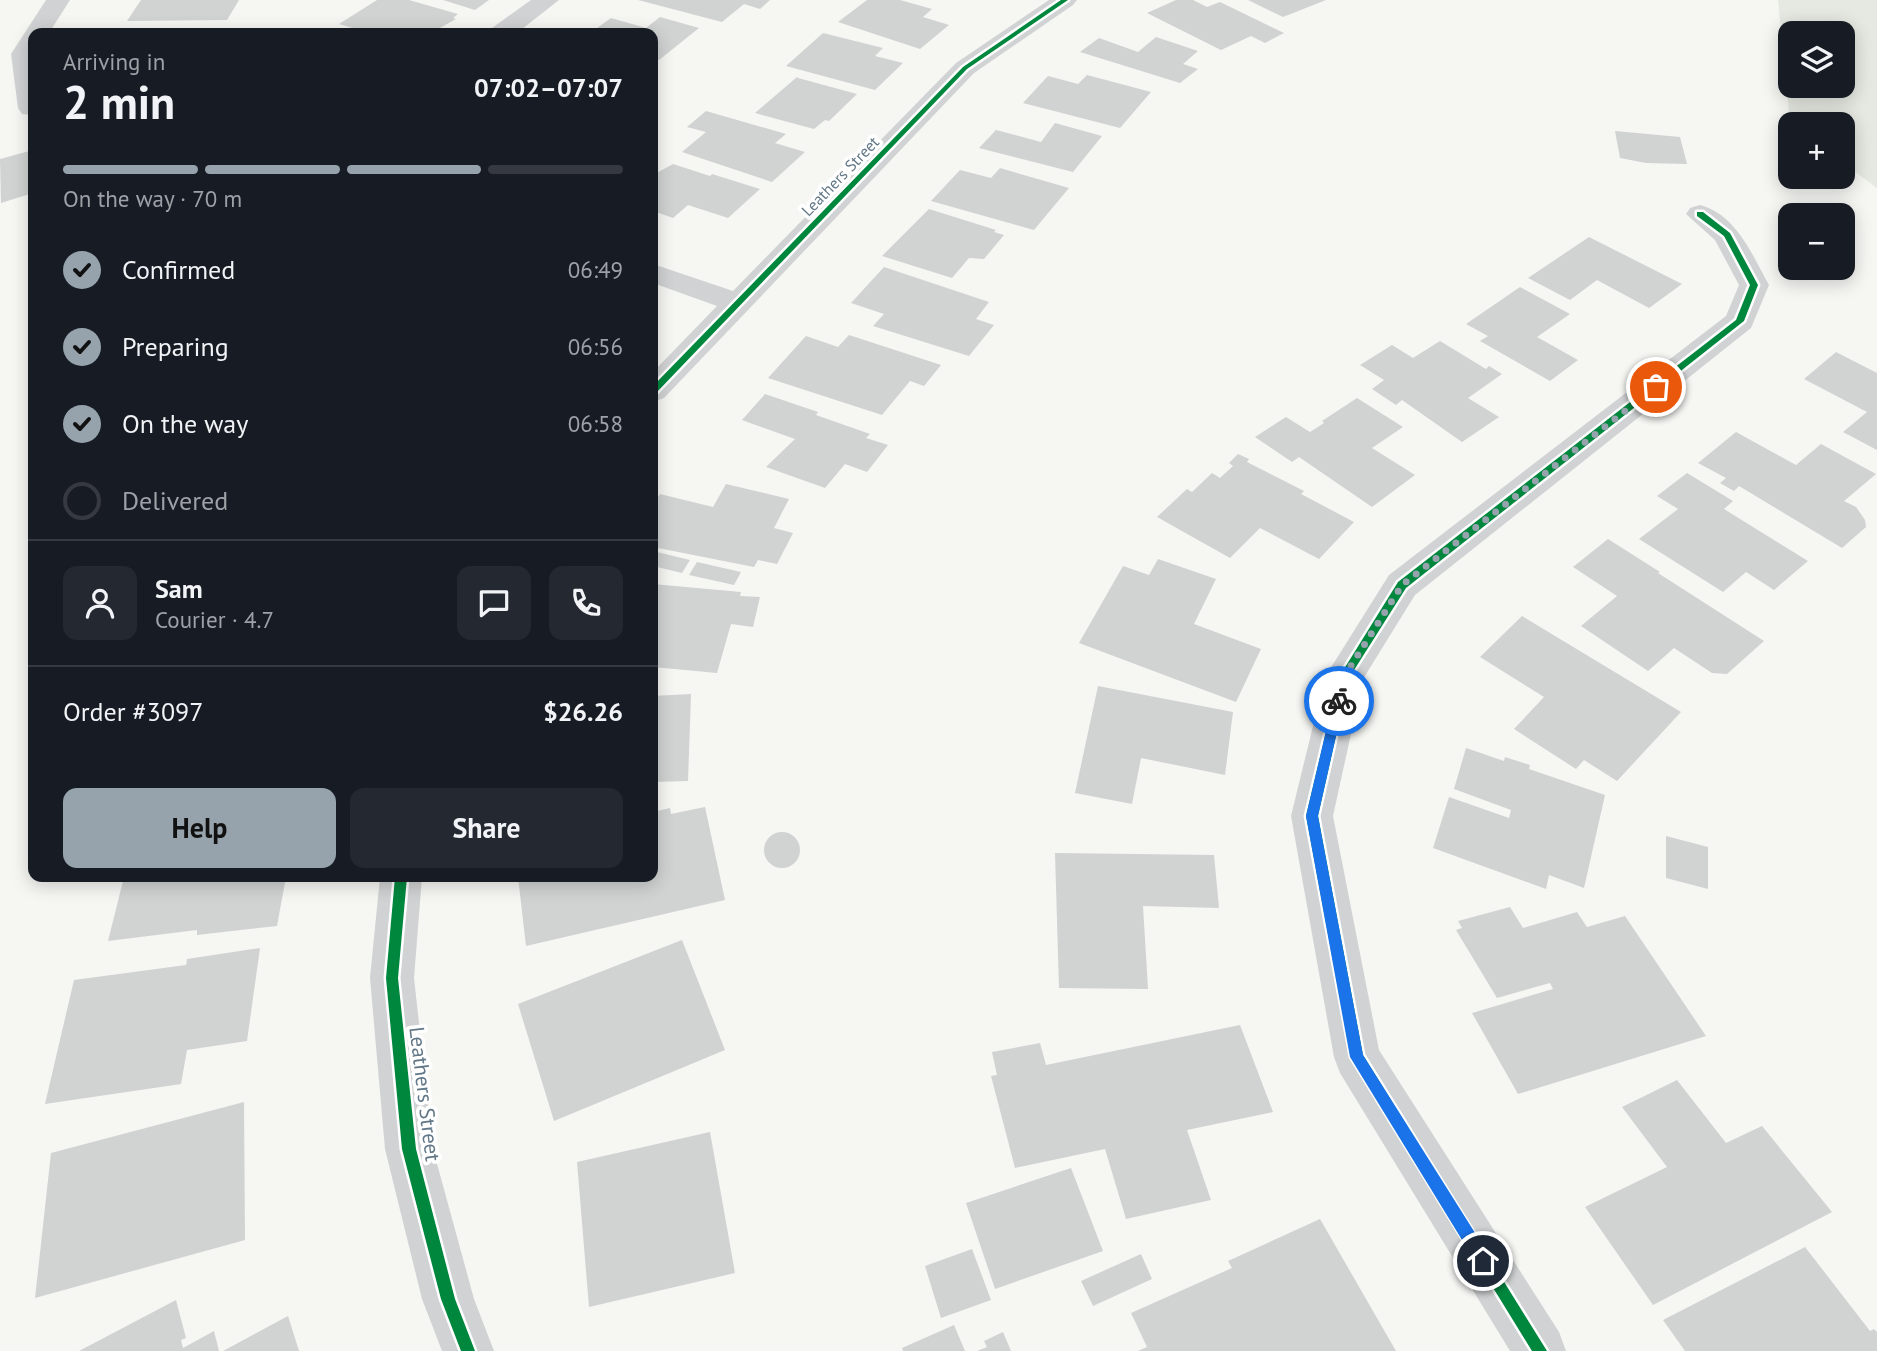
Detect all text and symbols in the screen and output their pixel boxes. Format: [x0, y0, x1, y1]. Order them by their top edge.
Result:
map controls [1778, 21, 1855, 280]
button: layers [1778, 21, 1855, 98]
text: Arriving in [63, 47, 165, 76]
text: 07:02–07:07 [474, 71, 623, 104]
text: 2 min [63, 72, 175, 132]
button: + [1778, 112, 1855, 189]
street label: Leathers Street [797, 132, 883, 220]
text: On the way · 70 m [63, 184, 242, 213]
button: − [1778, 203, 1855, 280]
icon: check [63, 251, 101, 289]
text: Confirmed [122, 253, 235, 286]
text: 06:49 [568, 255, 623, 284]
icon: check [63, 328, 101, 366]
text: Preparing [122, 330, 229, 363]
text: 06:56 [568, 332, 623, 361]
pin [1626, 357, 1686, 417]
icon: bag [1637, 368, 1675, 406]
icon: check [63, 405, 101, 443]
text: On the way [122, 407, 248, 440]
text: 06:58 [568, 409, 623, 438]
text: Delivered [122, 484, 228, 517]
button: person [63, 566, 137, 640]
button: chat [457, 566, 531, 640]
button: phone [549, 566, 623, 640]
text: Sam [155, 572, 203, 605]
text: Courier · 4.7 [155, 605, 274, 634]
courier [1304, 666, 1374, 736]
icon: bike [1320, 682, 1358, 720]
text: Order #3097 [63, 695, 203, 728]
text: $26.26 [543, 695, 623, 728]
button: Help [63, 788, 336, 868]
button: Share [350, 788, 623, 868]
street label: Leathers Street [403, 1025, 447, 1163]
pin [1453, 1231, 1513, 1291]
icon: home [1464, 1242, 1502, 1280]

